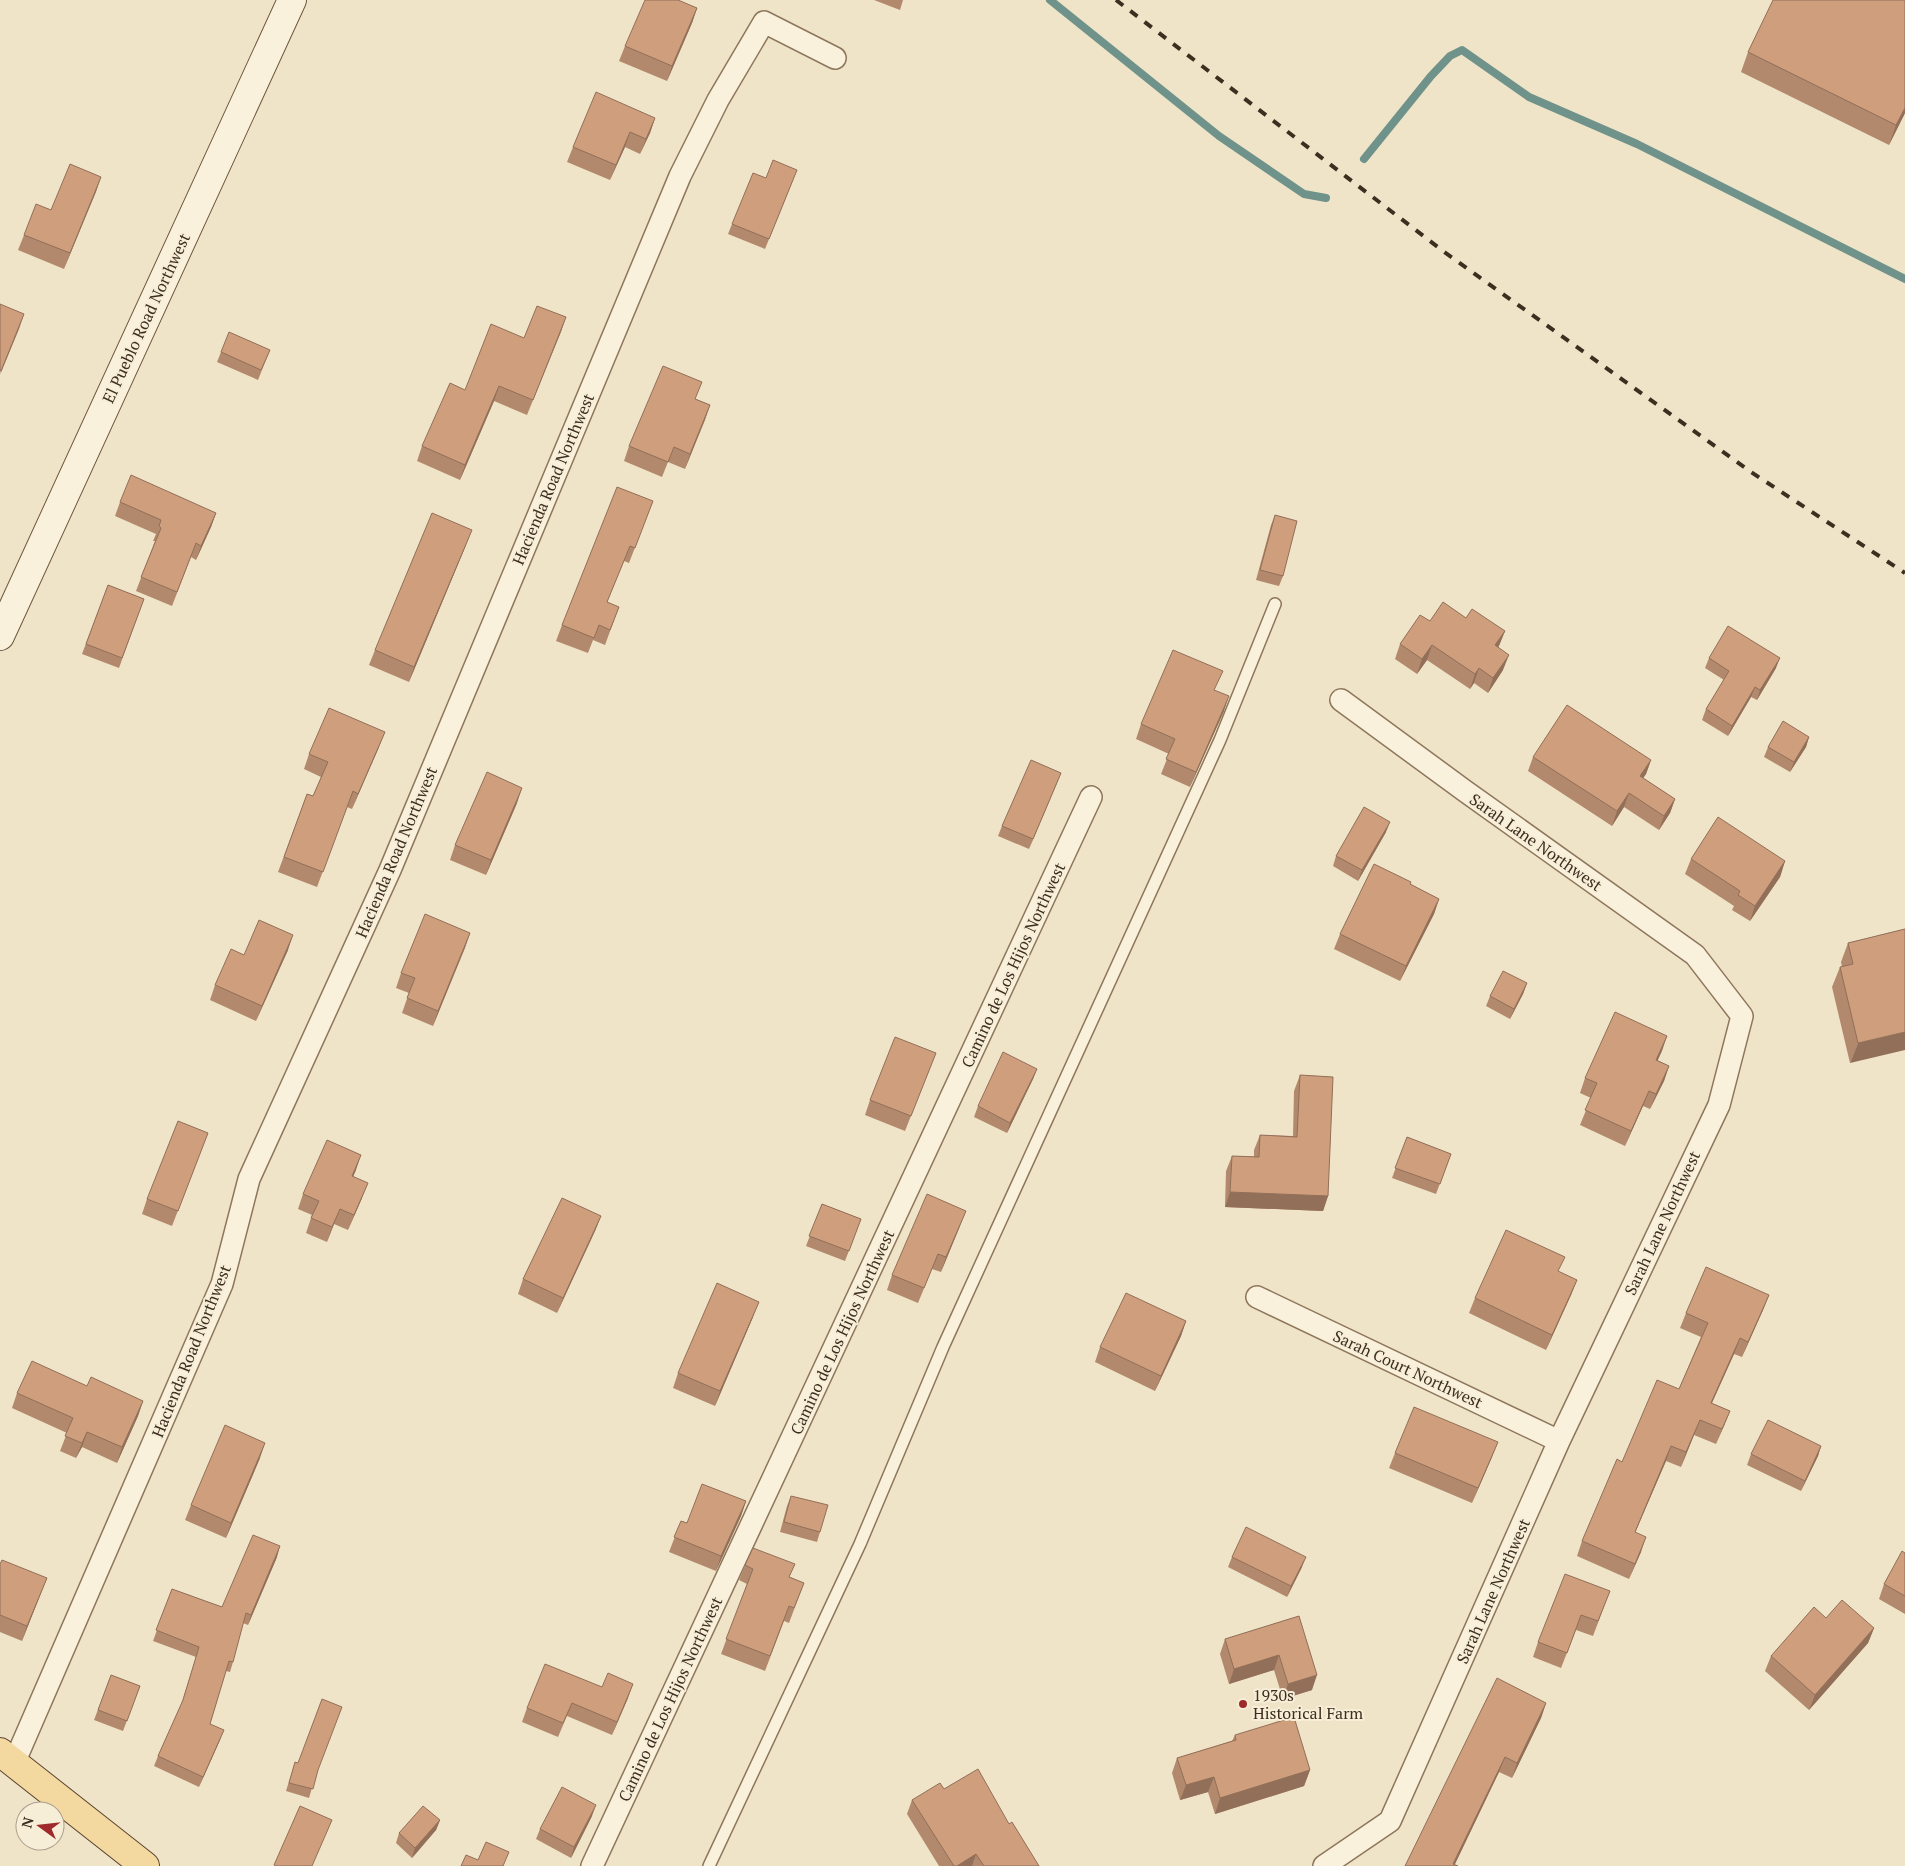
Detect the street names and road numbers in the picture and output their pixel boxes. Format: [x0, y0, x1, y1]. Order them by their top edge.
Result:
street label: El Pueblo Road Northwest [97, 229, 195, 406]
street label: Hacienda Road Northwest [507, 390, 599, 568]
street label: Hacienda Road Northwest [350, 763, 442, 941]
street label: Sarah Lane Northwest [1465, 788, 1607, 896]
street label: Camino de Los Hijos Northwest [956, 859, 1070, 1071]
street label: Sarah Lane Northwest [1619, 1147, 1705, 1299]
street label: Camino de Los Hijos Northwest [785, 1226, 899, 1438]
street label: Hacienda Road Northwest [146, 1261, 236, 1441]
street label: Sarah Court Northwest [1330, 1325, 1486, 1413]
street label: Sarah Lane Northwest [1451, 1515, 1535, 1667]
street label: Camino de Los Hijos Northwest [613, 1593, 727, 1805]

